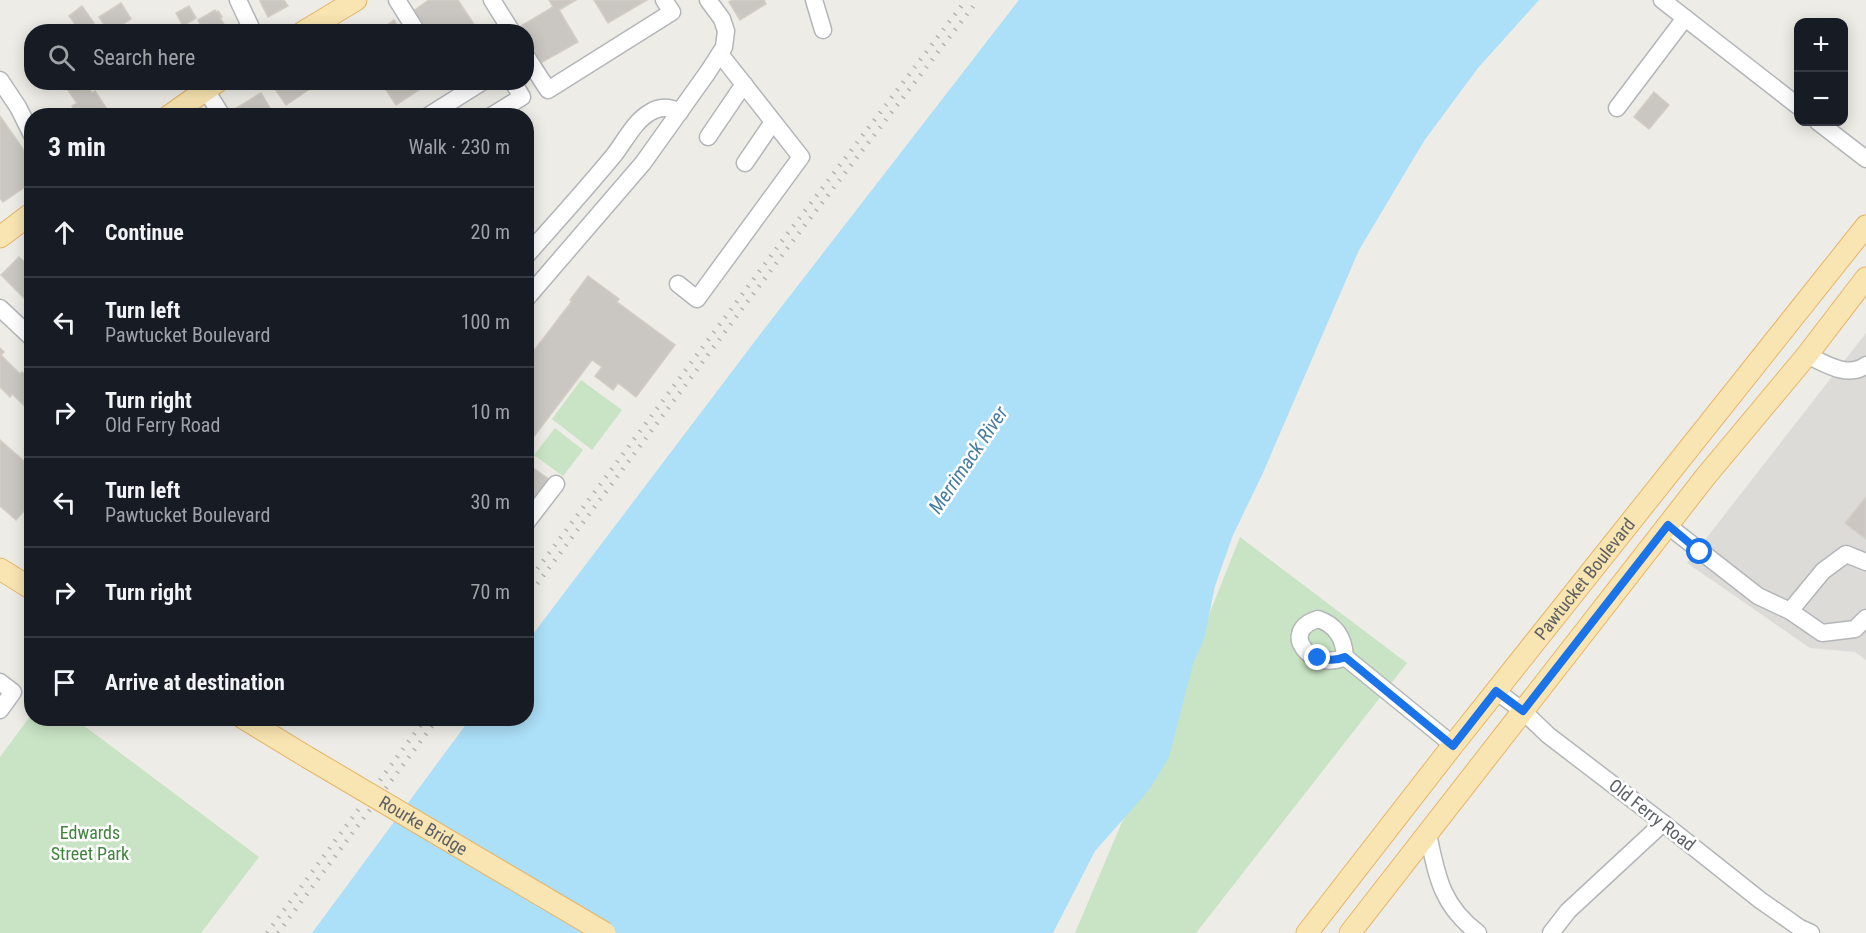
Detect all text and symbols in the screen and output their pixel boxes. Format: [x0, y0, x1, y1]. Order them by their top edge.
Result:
map controls [1794, 18, 1848, 126]
button: + [1794, 18, 1848, 72]
search box [24, 24, 534, 90]
icon: search [45, 41, 78, 74]
text: Search here [93, 45, 195, 70]
button: − [1794, 72, 1848, 126]
text: 3 min [48, 132, 106, 162]
text: Walk · 230 m [409, 135, 510, 159]
icon: ahead [48, 216, 81, 249]
text: Continue [105, 220, 184, 245]
text: 20 m [471, 220, 510, 244]
text: Turn left [105, 298, 180, 323]
icon: left [48, 306, 81, 339]
text: 100 m [461, 310, 510, 334]
text: Pawtucket Boulevard [105, 323, 270, 347]
text: Turn right [105, 388, 192, 413]
icon: right [48, 396, 81, 429]
text: 10 m [471, 400, 510, 424]
water label: Merrimack River [923, 401, 1013, 518]
text: Old Ferry Road [105, 413, 220, 437]
text: Turn left [105, 478, 180, 503]
icon: left [48, 486, 81, 519]
text: 30 m [471, 490, 510, 514]
text: Pawtucket Boulevard [105, 503, 270, 527]
street label: Pawtucket Boulevard [1530, 514, 1639, 644]
route start [1686, 538, 1712, 564]
icon: right [48, 576, 81, 609]
text: Turn right [105, 580, 192, 605]
text: 70 m [471, 580, 510, 604]
route end [1304, 644, 1330, 670]
icon: arrive [48, 666, 81, 699]
text: Arrive at destination [105, 670, 285, 695]
street label: Old Ferry Road [1605, 774, 1700, 855]
street label: Rourke Bridge [376, 791, 471, 859]
park label: Edwards Street Park [51, 822, 129, 864]

